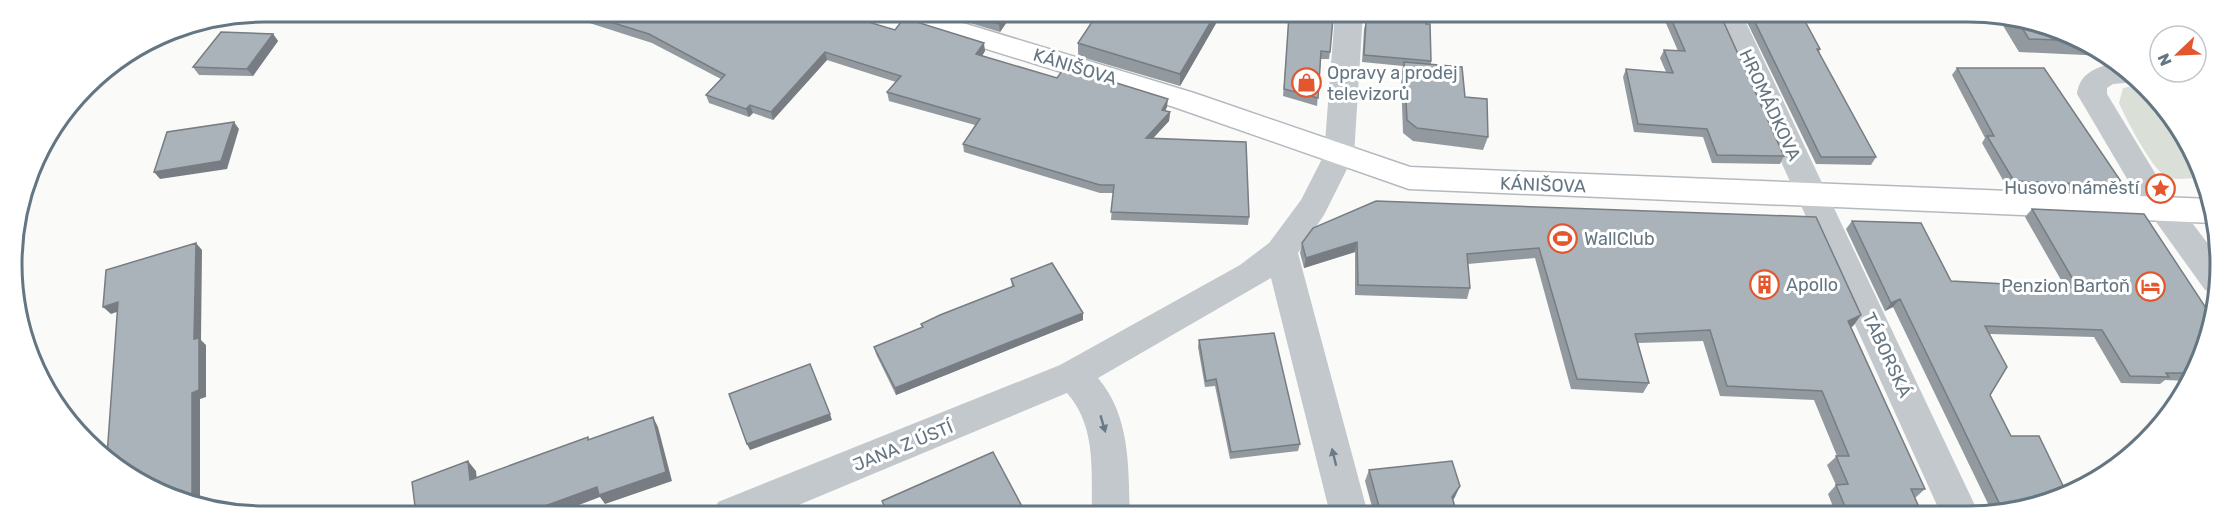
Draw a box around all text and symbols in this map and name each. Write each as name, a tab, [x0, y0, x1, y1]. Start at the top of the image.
north arrow	[2148, 24, 2208, 84]
street label: KÁNIŠOVA	[1031, 44, 1119, 90]
street label: HROMÁDKOVA	[1735, 46, 1805, 164]
text: N	[2154, 51, 2176, 69]
place label: Opravy a prodej televizorů	[1327, 62, 1458, 105]
shop icon: Opravy a prodej televizorů	[1290, 67, 1322, 99]
place icon: Husovo náměstí	[2144, 172, 2176, 204]
street label: KÁNIŠOVA	[1499, 173, 1587, 197]
place label: Husovo náměstí	[2004, 177, 2141, 199]
sports icon: WallClub	[1547, 223, 1579, 255]
place label: WallClub	[1584, 228, 1655, 250]
building icon: Apollo	[1749, 269, 1781, 301]
hotel icon: Penzion Bartoň	[2135, 270, 2167, 302]
place label: Apollo	[1786, 274, 1838, 296]
place label: Penzion Bartoň	[2001, 275, 2130, 297]
street label: TÁBORSKÁ	[1858, 309, 1916, 401]
one-way arrow	[1099, 415, 1108, 433]
street label: JANA Z ÚSTÍ	[850, 416, 957, 476]
one-way arrow	[1329, 448, 1339, 466]

